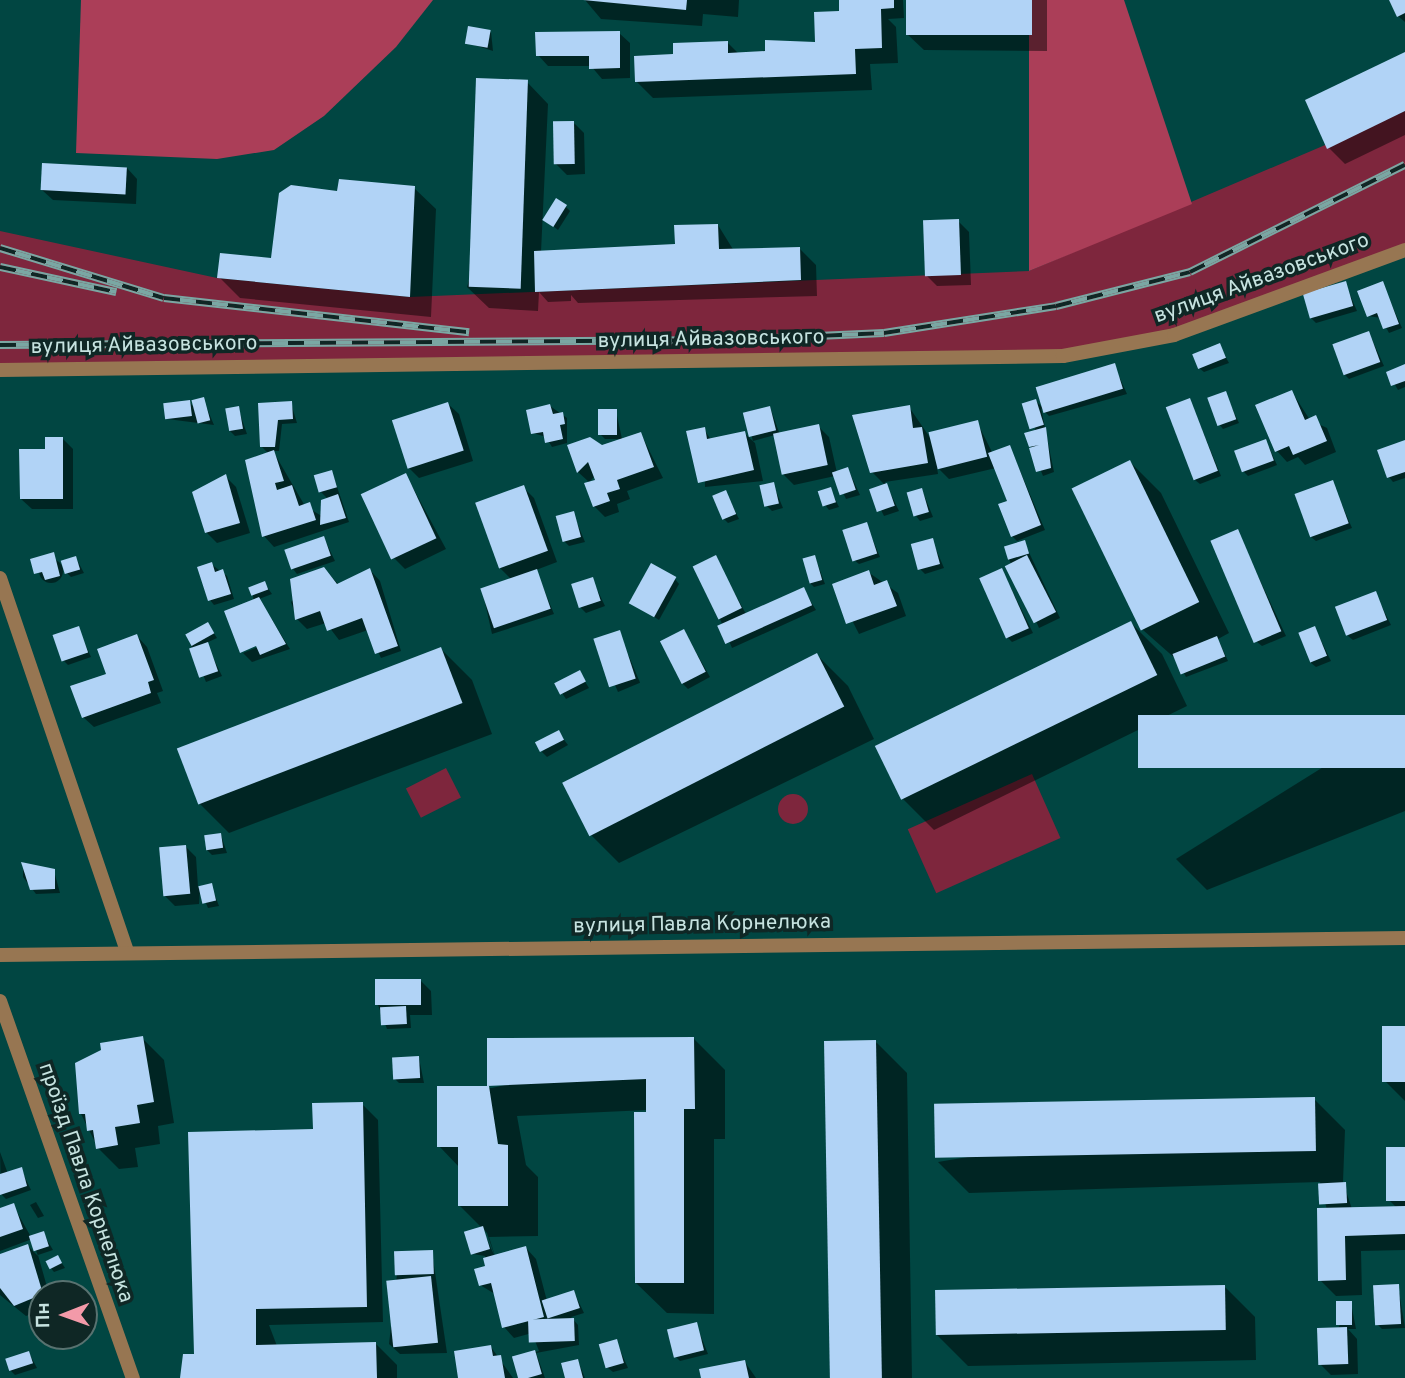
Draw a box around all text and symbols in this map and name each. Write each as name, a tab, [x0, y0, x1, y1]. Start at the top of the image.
street label: вулиця Айвазовського	[1151, 228, 1373, 330]
street label: вулиця Айвазовського	[597, 325, 825, 355]
street label: вулиця Айвазовського	[30, 331, 258, 361]
street label: вулиця Павла Корнелюка	[573, 910, 831, 940]
street label: проїзд Павла Корнелюка	[32, 1060, 138, 1306]
north arrow	[28, 1280, 98, 1350]
text: Пн	[32, 1302, 56, 1328]

